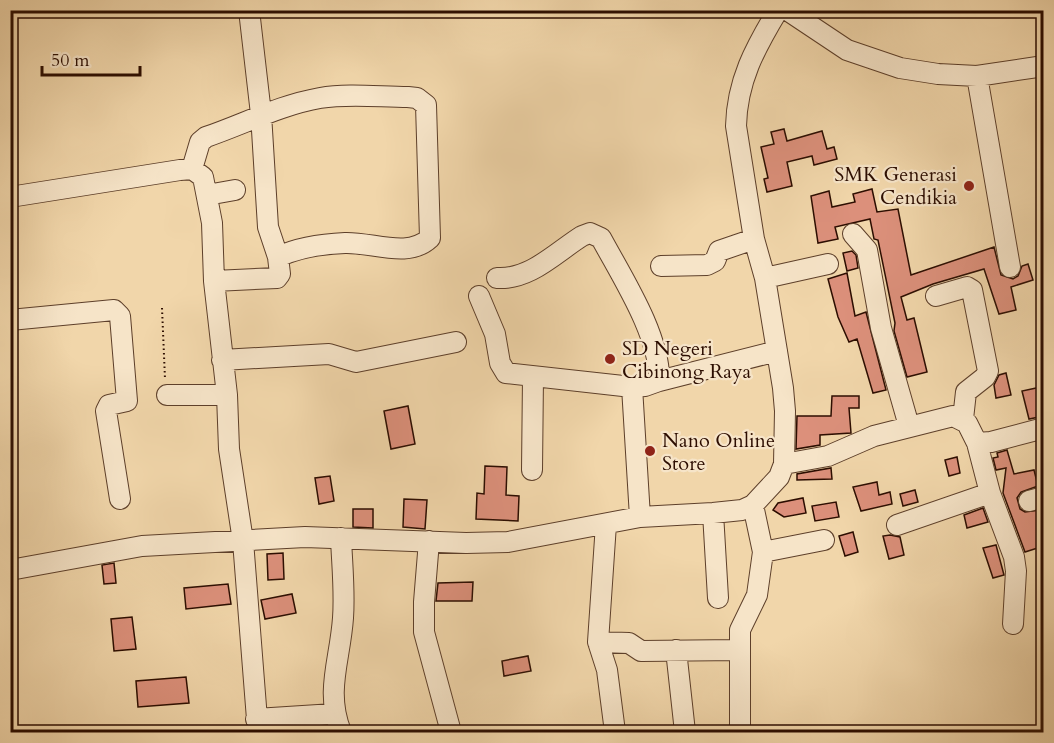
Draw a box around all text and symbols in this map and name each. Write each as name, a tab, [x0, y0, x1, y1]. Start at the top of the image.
scale bar	[42, 39, 140, 77]
text: 50 m	[51, 48, 90, 73]
place label: SMK Generasi Cendikia	[834, 161, 957, 211]
marker: SMK Generasi Cendikia	[962, 179, 976, 193]
place label: SD Negeri Cibinong Raya	[622, 335, 751, 385]
marker: SD Negeri Cibinong Raya	[603, 352, 617, 366]
place label: Nano Online Store	[662, 427, 775, 477]
marker: Nano Online Store	[643, 444, 657, 458]

